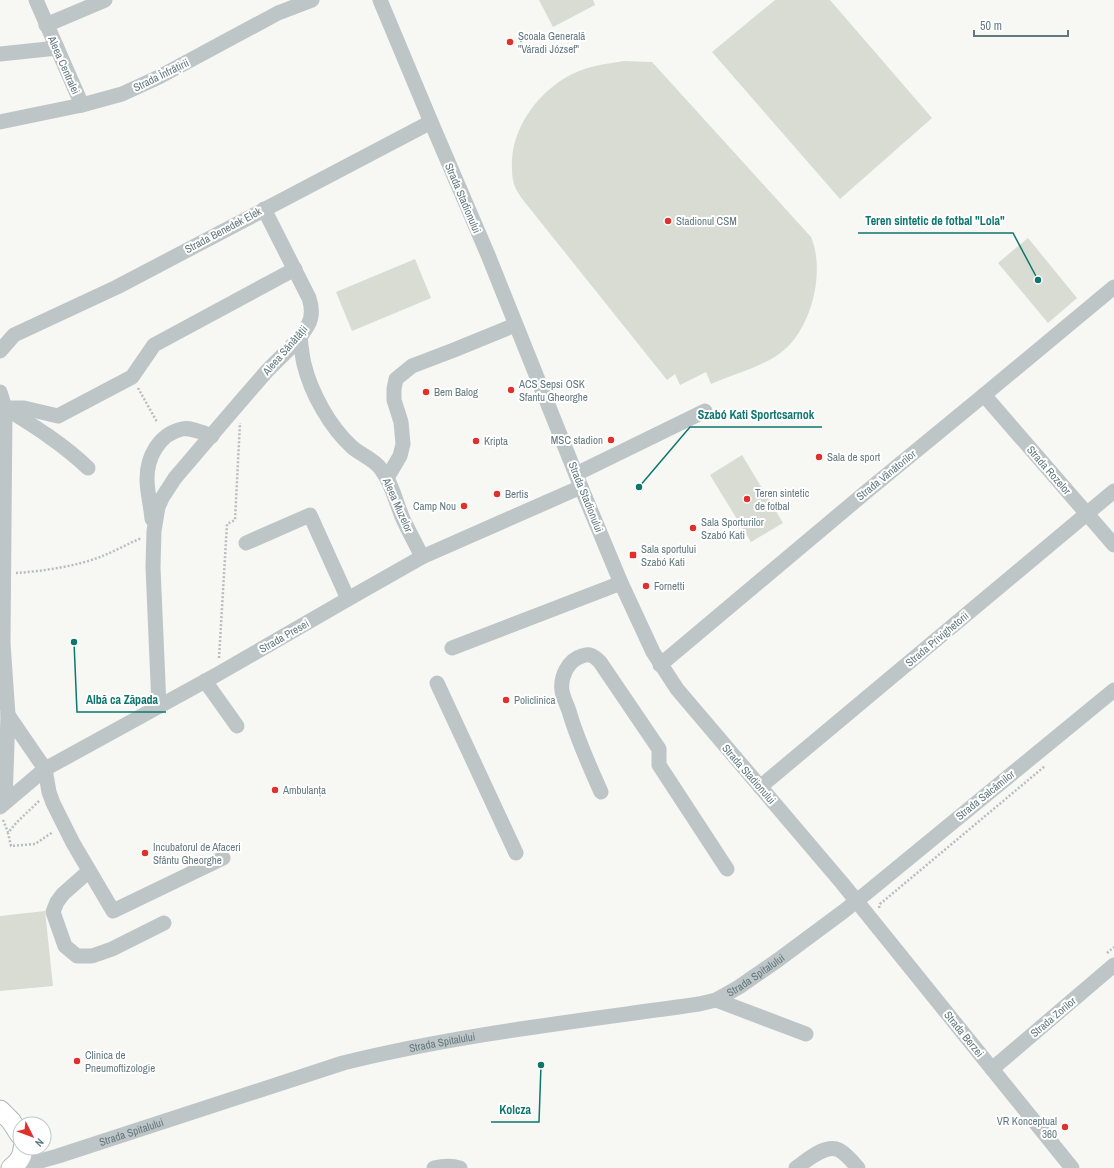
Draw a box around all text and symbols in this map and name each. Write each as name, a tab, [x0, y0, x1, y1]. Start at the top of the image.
scale bar	[974, 12, 1068, 38]
text: 50 m	[980, 18, 1002, 34]
place label: Școala Generală "Váradi József"	[518, 29, 585, 56]
street label: Aleea Centralei	[45, 33, 83, 96]
marker: Școala Generală "Váradi József"	[505, 37, 515, 47]
street label: Strada Înfrățirii	[131, 56, 191, 94]
street label: Strada Stadionului	[442, 161, 484, 235]
street label: Strada Benedek Elek	[182, 204, 264, 256]
callout: Teren sintetic de fotbal "Lola"	[858, 209, 1013, 233]
text: Teren sintetic de fotbal "Lola"	[865, 213, 1005, 229]
place label: Stadionul CSM	[676, 214, 737, 228]
marker: Stadionul CSM	[663, 216, 673, 226]
street label: Aleea Sănătății	[259, 322, 311, 379]
place label: ACS Sepsi OSK Sfantu Gheorghe	[518, 377, 588, 404]
place label: Bem Balog	[434, 385, 478, 399]
marker: ACS Sepsi OSK Sfantu Gheorghe	[506, 385, 516, 395]
marker: Bem Balog	[421, 387, 431, 397]
callout: Szabó Kati Sportcsarnok	[690, 403, 822, 427]
text: Szabó Kati Sportcsarnok	[698, 407, 815, 423]
place label: MSC stadion	[551, 433, 603, 447]
place label: Kripta	[484, 434, 508, 448]
marker: MSC stadion	[606, 435, 616, 445]
marker: Kripta	[471, 436, 481, 446]
street label: Strada Rozelor	[1024, 443, 1074, 497]
street label: Strada Vânătorilor	[853, 447, 919, 503]
place label: Sala de sport	[827, 450, 881, 464]
marker: Sala de sport	[814, 452, 824, 462]
street label: Strada Stadionului	[566, 460, 606, 534]
street label: Aleea Muzelor	[379, 475, 416, 534]
place label: Teren sintetic de fotbal	[755, 486, 810, 513]
place label: Bertis	[505, 487, 529, 501]
marker: Bertis	[492, 489, 502, 499]
marker: Teren sintetic de fotbal	[742, 494, 752, 504]
place label: Camp Nou	[413, 499, 456, 513]
marker: Camp Nou	[459, 501, 469, 511]
place label: Sala Sporturilor Szabó Kati	[701, 515, 764, 542]
marker: Sala Sporturilor Szabó Kati	[688, 523, 698, 533]
place label: Sala sportului Szabó Kati	[641, 542, 696, 569]
marker: Sala sportului Szabó Kati	[628, 550, 638, 560]
place label: Fornetti	[654, 579, 685, 593]
marker: Fornetti	[641, 581, 651, 591]
street label: Strada Privighetorii	[903, 608, 971, 670]
street label: Strada Presei	[257, 616, 311, 656]
callout: Albă ca Zăpada	[77, 688, 166, 712]
text: Albă ca Zăpada	[86, 692, 159, 708]
place label: Policlinica	[514, 693, 556, 707]
marker: Policlinica	[501, 695, 511, 705]
street label: Strada Stadionului	[719, 741, 779, 807]
street label: Strada Salcâmilor	[953, 767, 1017, 823]
place label: Ambulanța	[282, 783, 326, 797]
marker: Ambulanța	[270, 785, 280, 795]
place label: Incubatorul de Afaceri Sfântu Gheorghe	[153, 840, 241, 867]
marker: Incubatorul de Afaceri Sfântu Gheorghe	[140, 848, 150, 858]
street label: Strada Spitalului	[724, 951, 787, 1000]
street label: Strada Zorilor	[1027, 994, 1079, 1040]
street label: Strada Berzei	[941, 1008, 987, 1060]
street label: Strada Spitalului	[408, 1029, 476, 1055]
place label: Clinica de Pneumoftizologie	[85, 1048, 155, 1075]
marker: Clinica de Pneumoftizologie	[72, 1056, 82, 1066]
callout: Kolcza	[491, 1098, 539, 1122]
text: Kolcza	[499, 1102, 531, 1118]
place label: VR Konceptual 360	[997, 1114, 1057, 1141]
street label: Strada Spitalului	[97, 1115, 165, 1149]
north arrow	[12, 1116, 52, 1156]
marker: VR Konceptual 360	[1060, 1122, 1070, 1132]
text: N	[32, 1136, 47, 1150]

